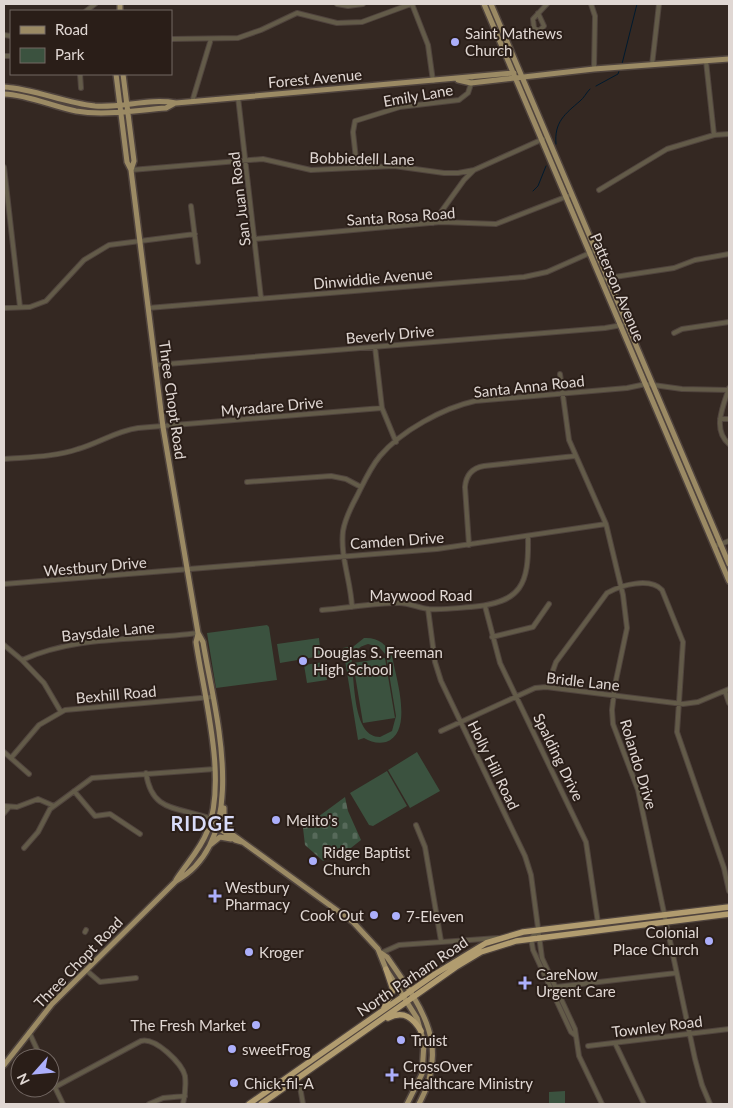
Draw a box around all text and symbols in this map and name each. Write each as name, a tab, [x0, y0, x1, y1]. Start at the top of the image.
legend	[10, 10, 172, 75]
text: Road	[55, 20, 88, 38]
place label: Saint Mathews Church	[465, 24, 562, 59]
marker: Saint Mathews Church	[449, 36, 461, 48]
text: Park	[55, 45, 85, 63]
street label: Forest Avenue	[267, 65, 363, 91]
street label: Emily Lane	[382, 80, 454, 110]
street label: Bobbiedell Lane	[309, 148, 415, 168]
street label: San Juan Road	[224, 151, 254, 247]
street label: Santa Rosa Road	[346, 203, 456, 229]
street label: Patterson Avenue	[587, 230, 649, 344]
street label: Dinwiddie Avenue	[312, 264, 434, 292]
street label: Beverly Drive	[345, 321, 435, 347]
street label: Three Chopt Road	[156, 340, 190, 460]
street label: Santa Anna Road	[473, 371, 585, 401]
street label: Myradare Drive	[220, 393, 324, 419]
street label: Camden Drive	[349, 528, 445, 552]
street label: Westbury Drive	[43, 553, 147, 579]
street label: Maywood Road	[370, 586, 472, 604]
street label: Baysdale Lane	[61, 617, 156, 645]
place label: Douglas S. Freeman High School	[313, 643, 443, 678]
marker: Douglas S. Freeman High School	[297, 655, 309, 667]
street label: Bridle Lane	[545, 668, 621, 694]
street label: Bexhill Road	[75, 682, 157, 706]
street label: Spalding Drive	[530, 710, 588, 804]
street label: Holly Hill Road	[465, 717, 523, 813]
street label: Rolando Drive	[617, 717, 661, 811]
district label: RIDGE	[170, 811, 236, 835]
place label: Melito's	[286, 811, 338, 829]
marker: Melito's	[270, 814, 282, 826]
place label: Ridge Baptist Church	[323, 843, 411, 878]
marker: Ridge Baptist Church	[307, 855, 319, 867]
place label: Westbury Pharmacy	[225, 878, 290, 913]
marker: Westbury Pharmacy	[209, 890, 221, 902]
place label: Cook Out	[300, 906, 365, 924]
place label: 7-Eleven	[406, 907, 464, 925]
marker: Cook Out	[368, 909, 380, 921]
marker: 7-Eleven	[390, 910, 402, 922]
street label: Three Chopt Road	[30, 913, 126, 1011]
place label: Colonial Place Church	[613, 923, 699, 958]
street label: North Parham Road	[353, 932, 471, 1020]
marker: Colonial Place Church	[703, 935, 715, 947]
place label: Kroger	[259, 943, 304, 961]
marker: Kroger	[243, 946, 255, 958]
place label: CareNow Urgent Care	[536, 965, 616, 1000]
marker: CareNow Urgent Care	[518, 976, 532, 990]
street label: Townley Road	[611, 1012, 703, 1040]
place label: The Fresh Market	[130, 1016, 247, 1034]
marker: The Fresh Market	[250, 1019, 262, 1031]
place label: Truist	[411, 1031, 448, 1049]
marker: Truist	[395, 1034, 407, 1046]
place label: sweetFrog	[242, 1040, 311, 1058]
marker: sweetFrog	[226, 1043, 238, 1055]
north arrow	[10, 1048, 60, 1098]
place label: CrossOver Healthcare Ministry	[403, 1057, 533, 1092]
marker: CrossOver Healthcare Ministry	[385, 1068, 399, 1082]
text: N	[13, 1070, 33, 1088]
place label: Chick-fil-A	[244, 1074, 315, 1092]
marker: Chick-fil-A	[228, 1077, 240, 1089]

